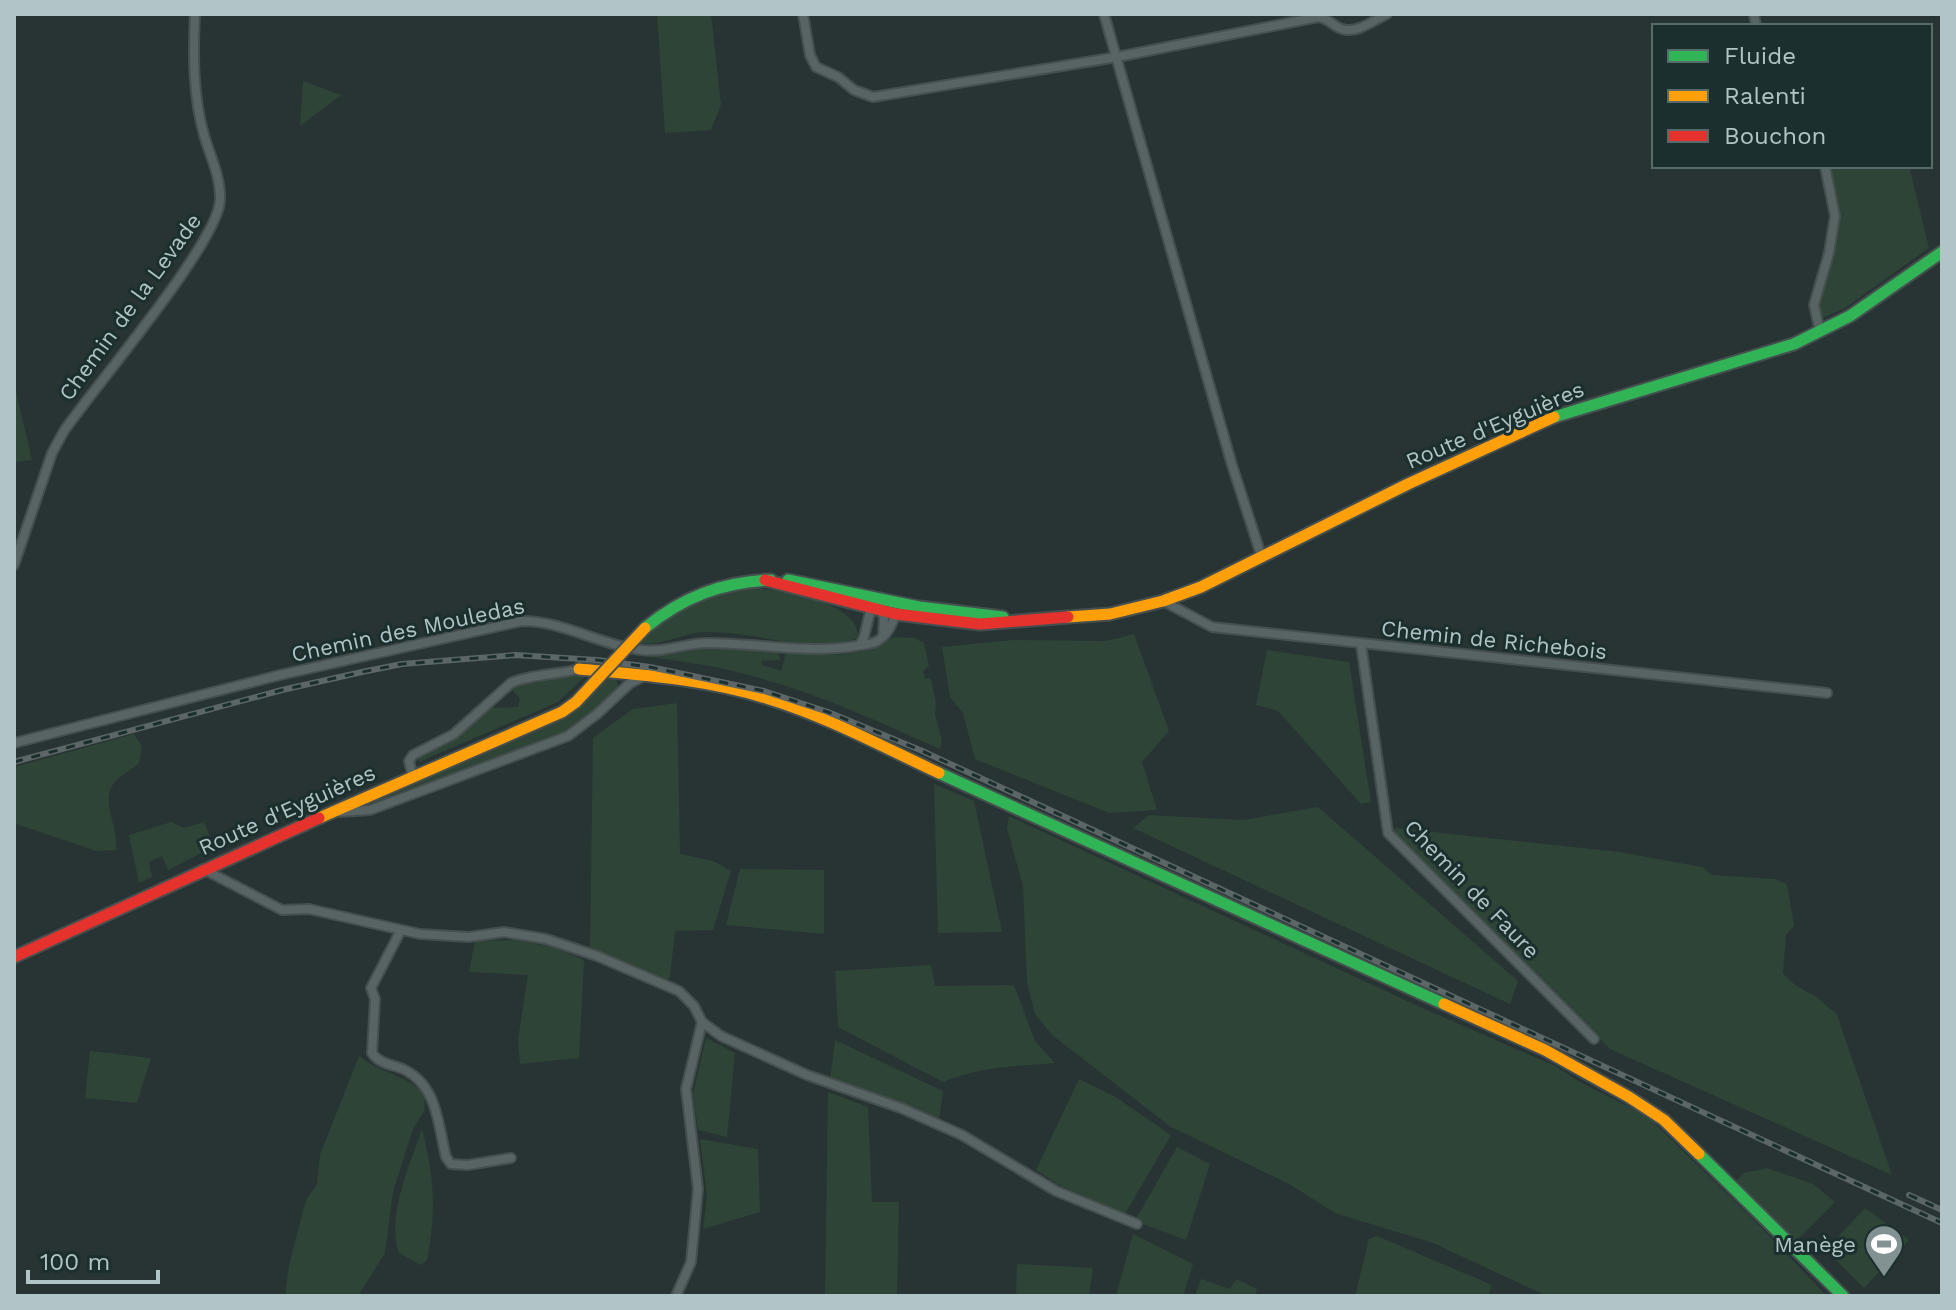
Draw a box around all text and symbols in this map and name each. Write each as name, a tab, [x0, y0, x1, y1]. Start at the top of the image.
legend	[1652, 24, 1932, 168]
text: Fluide	[1724, 42, 1796, 70]
text: Ralenti	[1724, 82, 1806, 110]
text: Bouchon	[1724, 122, 1826, 150]
street label: Chemin de la Levade	[54, 209, 206, 405]
street label: Route d'Eyguières	[1402, 376, 1588, 474]
street label: Chemin des Mouledas	[289, 593, 527, 667]
street label: Chemin de Richebois	[1380, 616, 1608, 664]
street label: Route d'Eyguières	[195, 760, 379, 860]
street label: Chemin de Faure	[1399, 815, 1545, 963]
sports icon: Manège	[1863, 1223, 1905, 1278]
place label: Manège	[1774, 1232, 1856, 1257]
scale bar	[28, 1234, 158, 1284]
text: 100 m	[40, 1248, 110, 1276]

